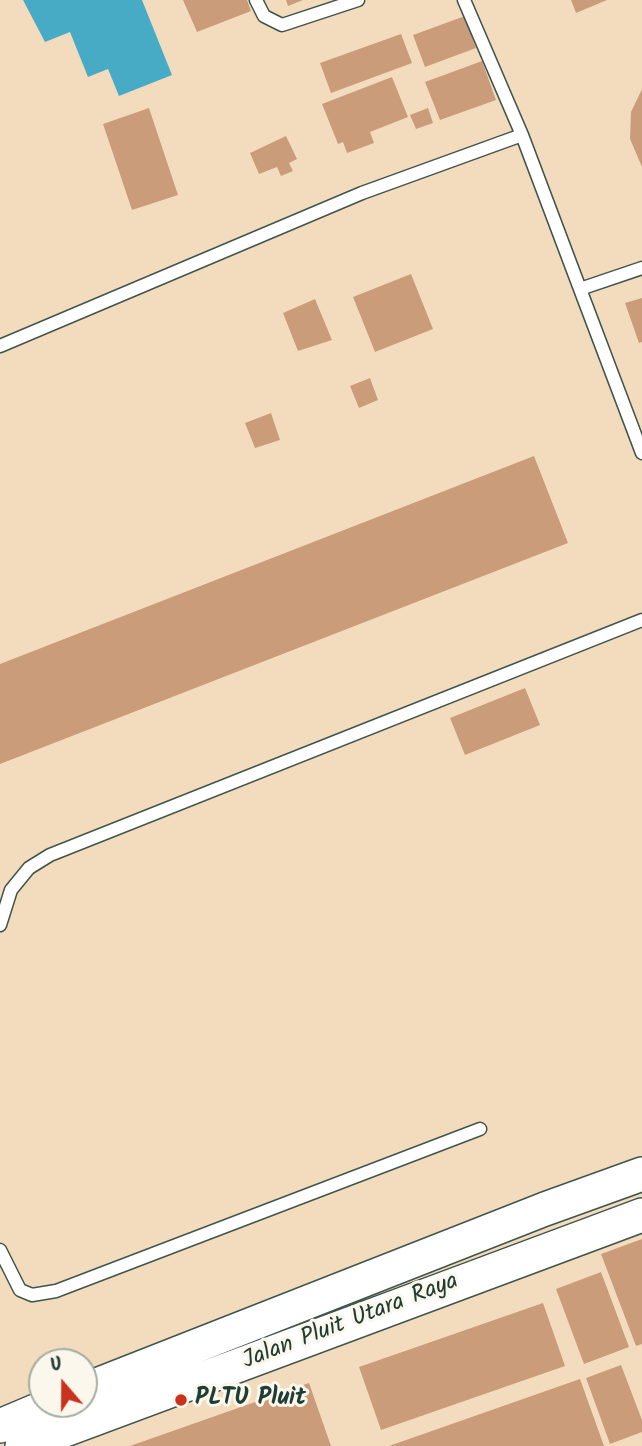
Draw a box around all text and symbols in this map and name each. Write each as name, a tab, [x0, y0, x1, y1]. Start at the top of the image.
street label: Jalan Pluit Utara Raya	[239, 1269, 463, 1377]
north arrow	[28, 1348, 98, 1418]
text: U	[46, 1349, 67, 1381]
place label: PLTU Pluit	[195, 1386, 306, 1414]
marker: PLTU Pluit	[173, 1392, 189, 1408]

